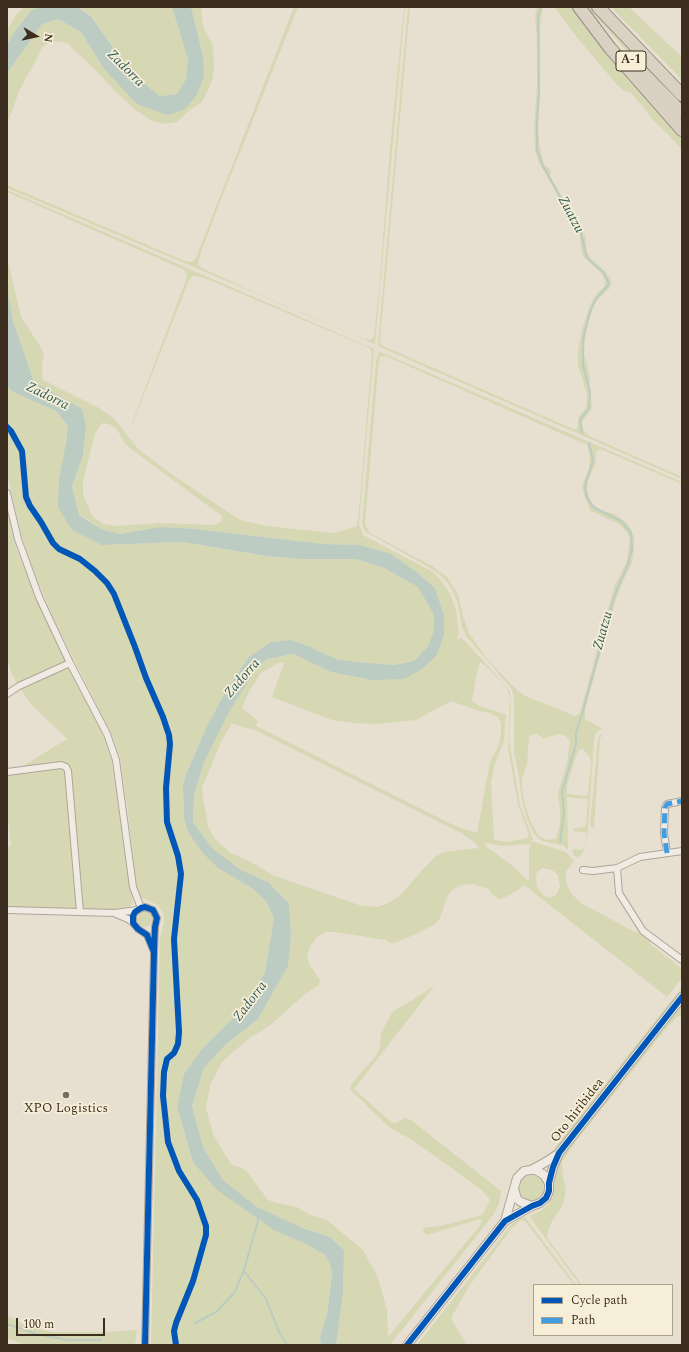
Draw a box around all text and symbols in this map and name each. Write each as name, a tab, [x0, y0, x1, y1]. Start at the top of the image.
north arrow	[16, 16, 56, 56]
text: N	[39, 32, 57, 44]
water label: Zadorra	[103, 47, 147, 91]
road number: A-1	[616, 51, 646, 71]
water label: Zuatzu	[553, 194, 587, 236]
water label: Zadorra	[23, 379, 71, 415]
water label: Zuatzu	[590, 610, 618, 652]
water label: Zadorra	[222, 656, 264, 702]
water label: Zadorra	[230, 979, 272, 1025]
street label: Oto hiribidea	[548, 1076, 608, 1146]
marker: XPO Logistics	[61, 1090, 71, 1100]
place label: XPO Logistics	[24, 1101, 108, 1117]
legend	[533, 1284, 673, 1336]
text: Cycle path	[571, 1291, 628, 1310]
scale bar	[18, 1310, 107, 1336]
text: Path	[571, 1311, 596, 1330]
text: 100 m	[23, 1315, 54, 1334]

